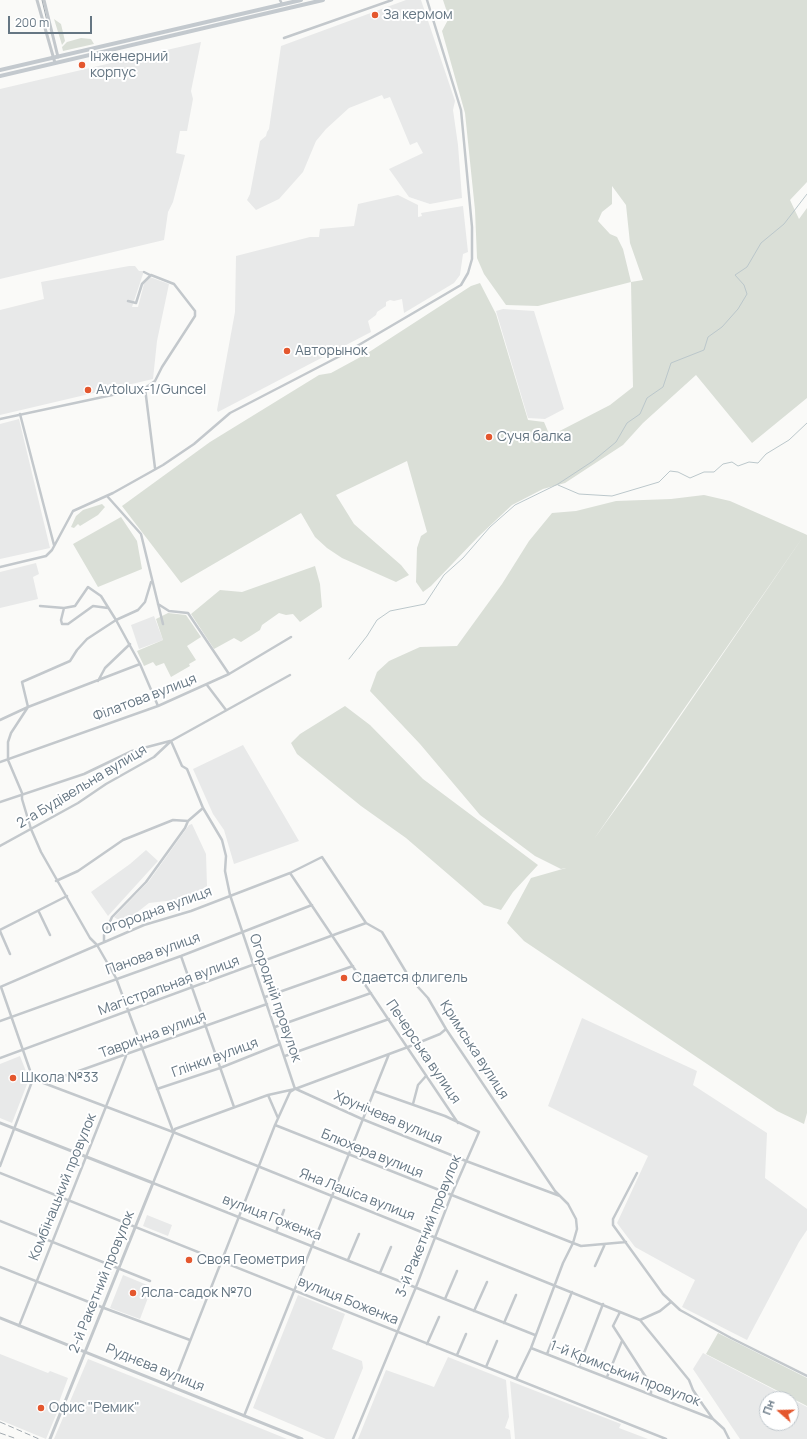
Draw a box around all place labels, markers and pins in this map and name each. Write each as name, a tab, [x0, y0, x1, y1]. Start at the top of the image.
place label: За кермом	[383, 7, 453, 23]
marker: За кермом	[370, 10, 380, 20]
place label: Інженерний корпус	[90, 49, 168, 82]
marker: Інженерний корпус	[77, 60, 87, 70]
place label: Авторынок	[295, 343, 368, 359]
marker: Авторынок	[282, 346, 292, 356]
place label: Avtolux-1/Guncel	[96, 382, 206, 398]
marker: Avtolux-1/Guncel	[83, 385, 93, 395]
place label: Сучя балка	[497, 429, 571, 445]
marker: Сучя балка	[484, 432, 494, 442]
place label: Сдается флигель	[352, 970, 468, 986]
marker: Сдается флигель	[339, 973, 349, 983]
place label: Школа №33	[21, 1070, 98, 1086]
marker: Школа №33	[8, 1073, 18, 1083]
place label: Своя Геометрия	[197, 1252, 305, 1268]
marker: Своя Геометрия	[184, 1255, 194, 1265]
place label: Ясла-садок №70	[141, 1285, 252, 1301]
marker: Ясла-садок №70	[128, 1288, 138, 1298]
place label: Офис "Ремик"	[49, 1400, 140, 1416]
marker: Офис "Ремик"	[36, 1403, 46, 1413]

